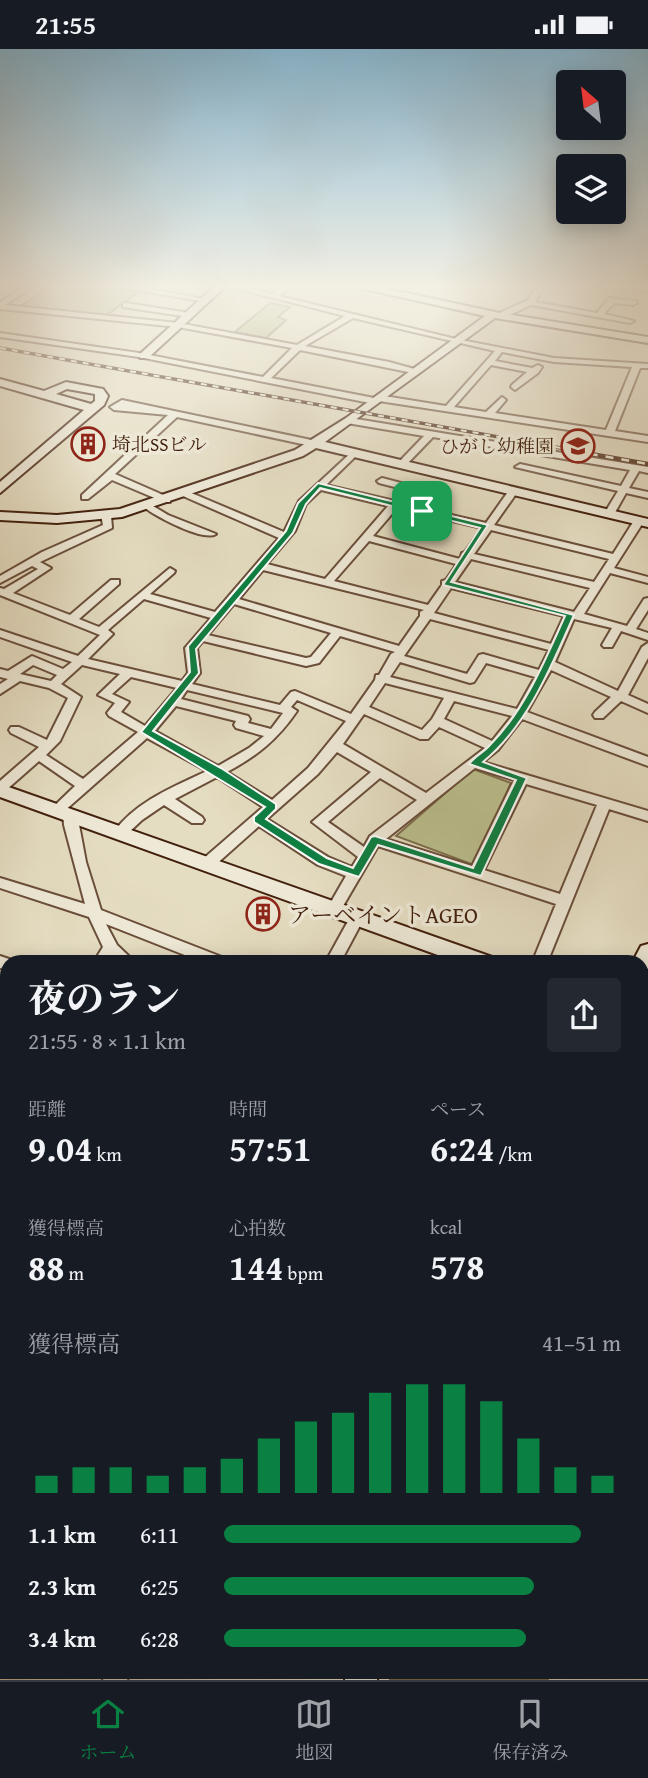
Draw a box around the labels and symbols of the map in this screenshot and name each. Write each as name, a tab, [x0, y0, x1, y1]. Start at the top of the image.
north arrow	[556, 70, 626, 140]
building icon: 埼北SSビル	[69, 425, 107, 463]
school or university icon: ひがし幼稚園	[559, 427, 597, 465]
place label: 埼北SSビル	[112, 430, 207, 458]
place label: ひがし幼稚園	[440, 432, 554, 460]
pin	[392, 481, 452, 541]
building icon: アーベイントAGEO	[244, 895, 282, 933]
place label: アーベイントAGEO	[288, 898, 478, 931]

